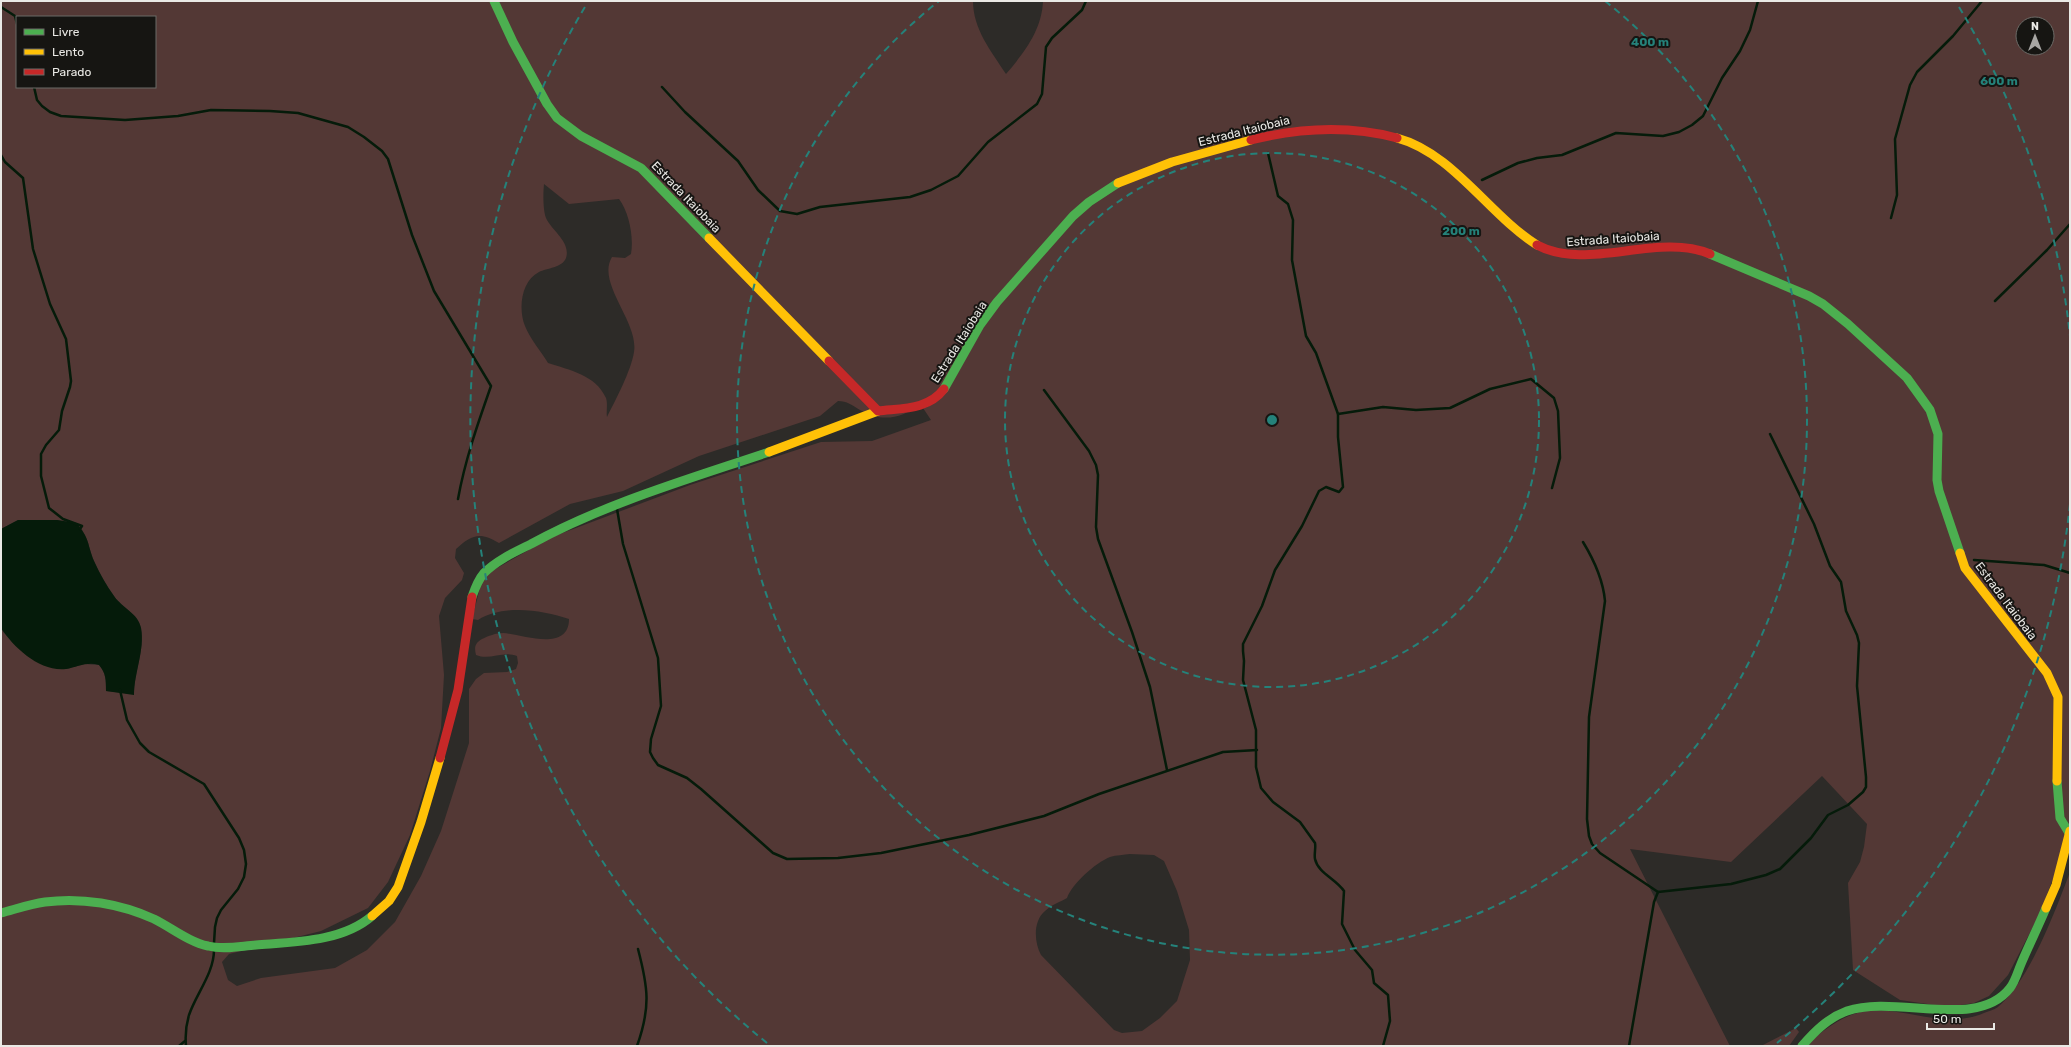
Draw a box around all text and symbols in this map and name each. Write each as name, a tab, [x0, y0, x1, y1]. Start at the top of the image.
legend	[16, 16, 156, 88]
north arrow	[2015, 16, 2055, 56]
text: N	[2031, 20, 2039, 33]
text: Livre	[52, 25, 80, 39]
text: 400 m	[1631, 35, 1669, 49]
text: Lento	[52, 45, 84, 59]
text: Parado	[52, 65, 91, 79]
text: 600 m	[1980, 74, 2018, 88]
street label: Estrada Itaiobaia	[1197, 113, 1291, 149]
street label: Estrada Itaiobaia	[648, 158, 724, 236]
text: 200 m	[1442, 224, 1480, 238]
street label: Estrada Itaiobaia	[1566, 229, 1660, 249]
street label: Estrada Itaiobaia	[928, 299, 990, 385]
centre of rings	[1265, 413, 1279, 427]
street label: Estrada Itaiobaia	[1972, 559, 2040, 643]
scale bar	[1927, 1005, 1994, 1031]
text: 50 m	[1933, 1012, 1961, 1026]

